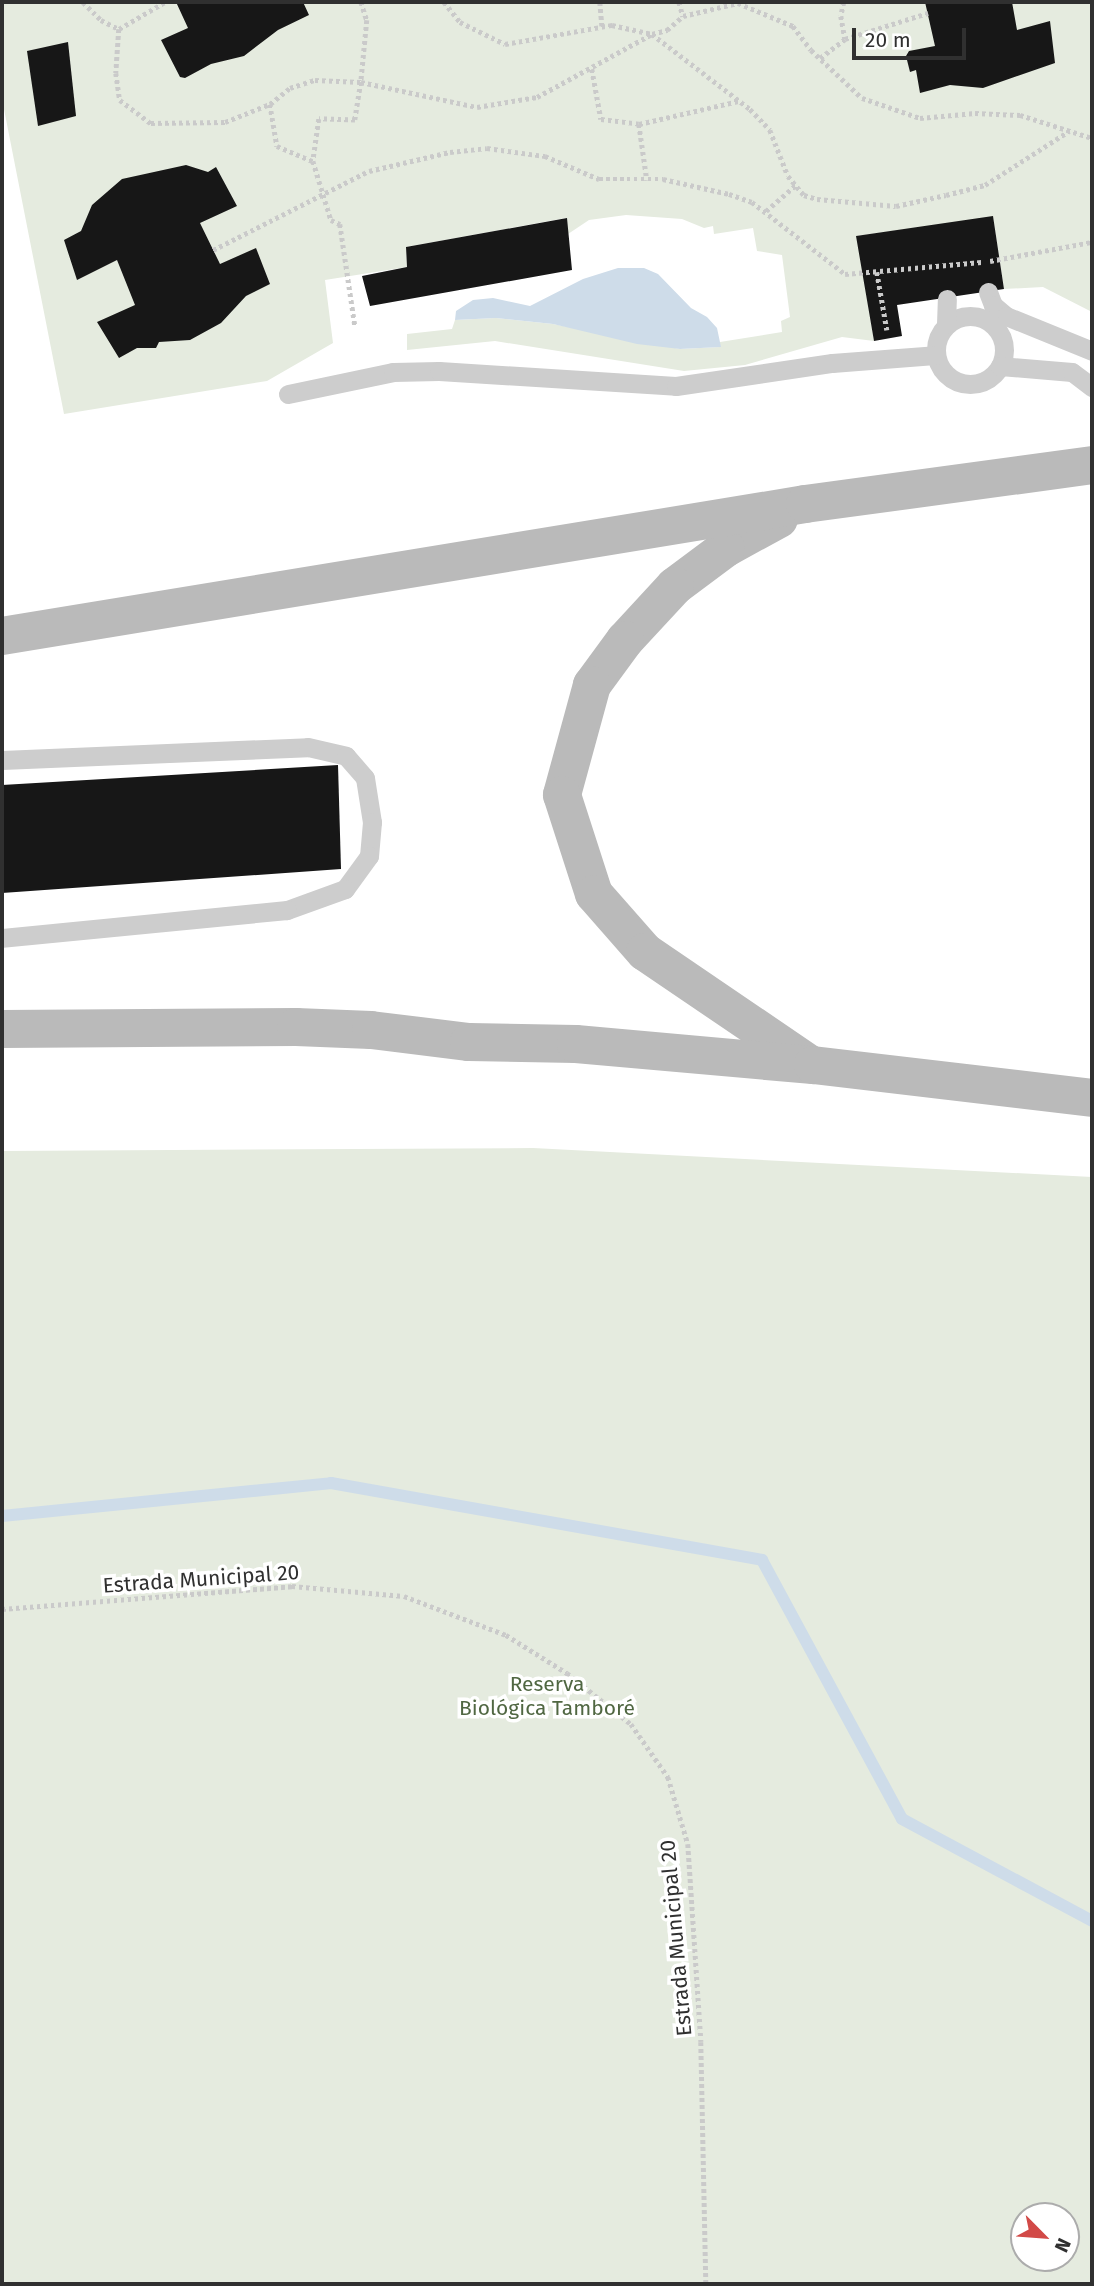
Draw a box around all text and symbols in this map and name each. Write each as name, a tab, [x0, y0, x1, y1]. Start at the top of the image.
scale bar	[856, 14, 970, 58]
text: 20 m	[865, 27, 911, 53]
street label: Estrada Municipal 20	[102, 1560, 300, 1598]
park label: Reserva Biológica Tamboré	[459, 1671, 635, 1721]
street label: Estrada Municipal 20	[655, 1839, 697, 2037]
north arrow	[1010, 2202, 1080, 2272]
text: N	[1050, 2235, 1076, 2256]

